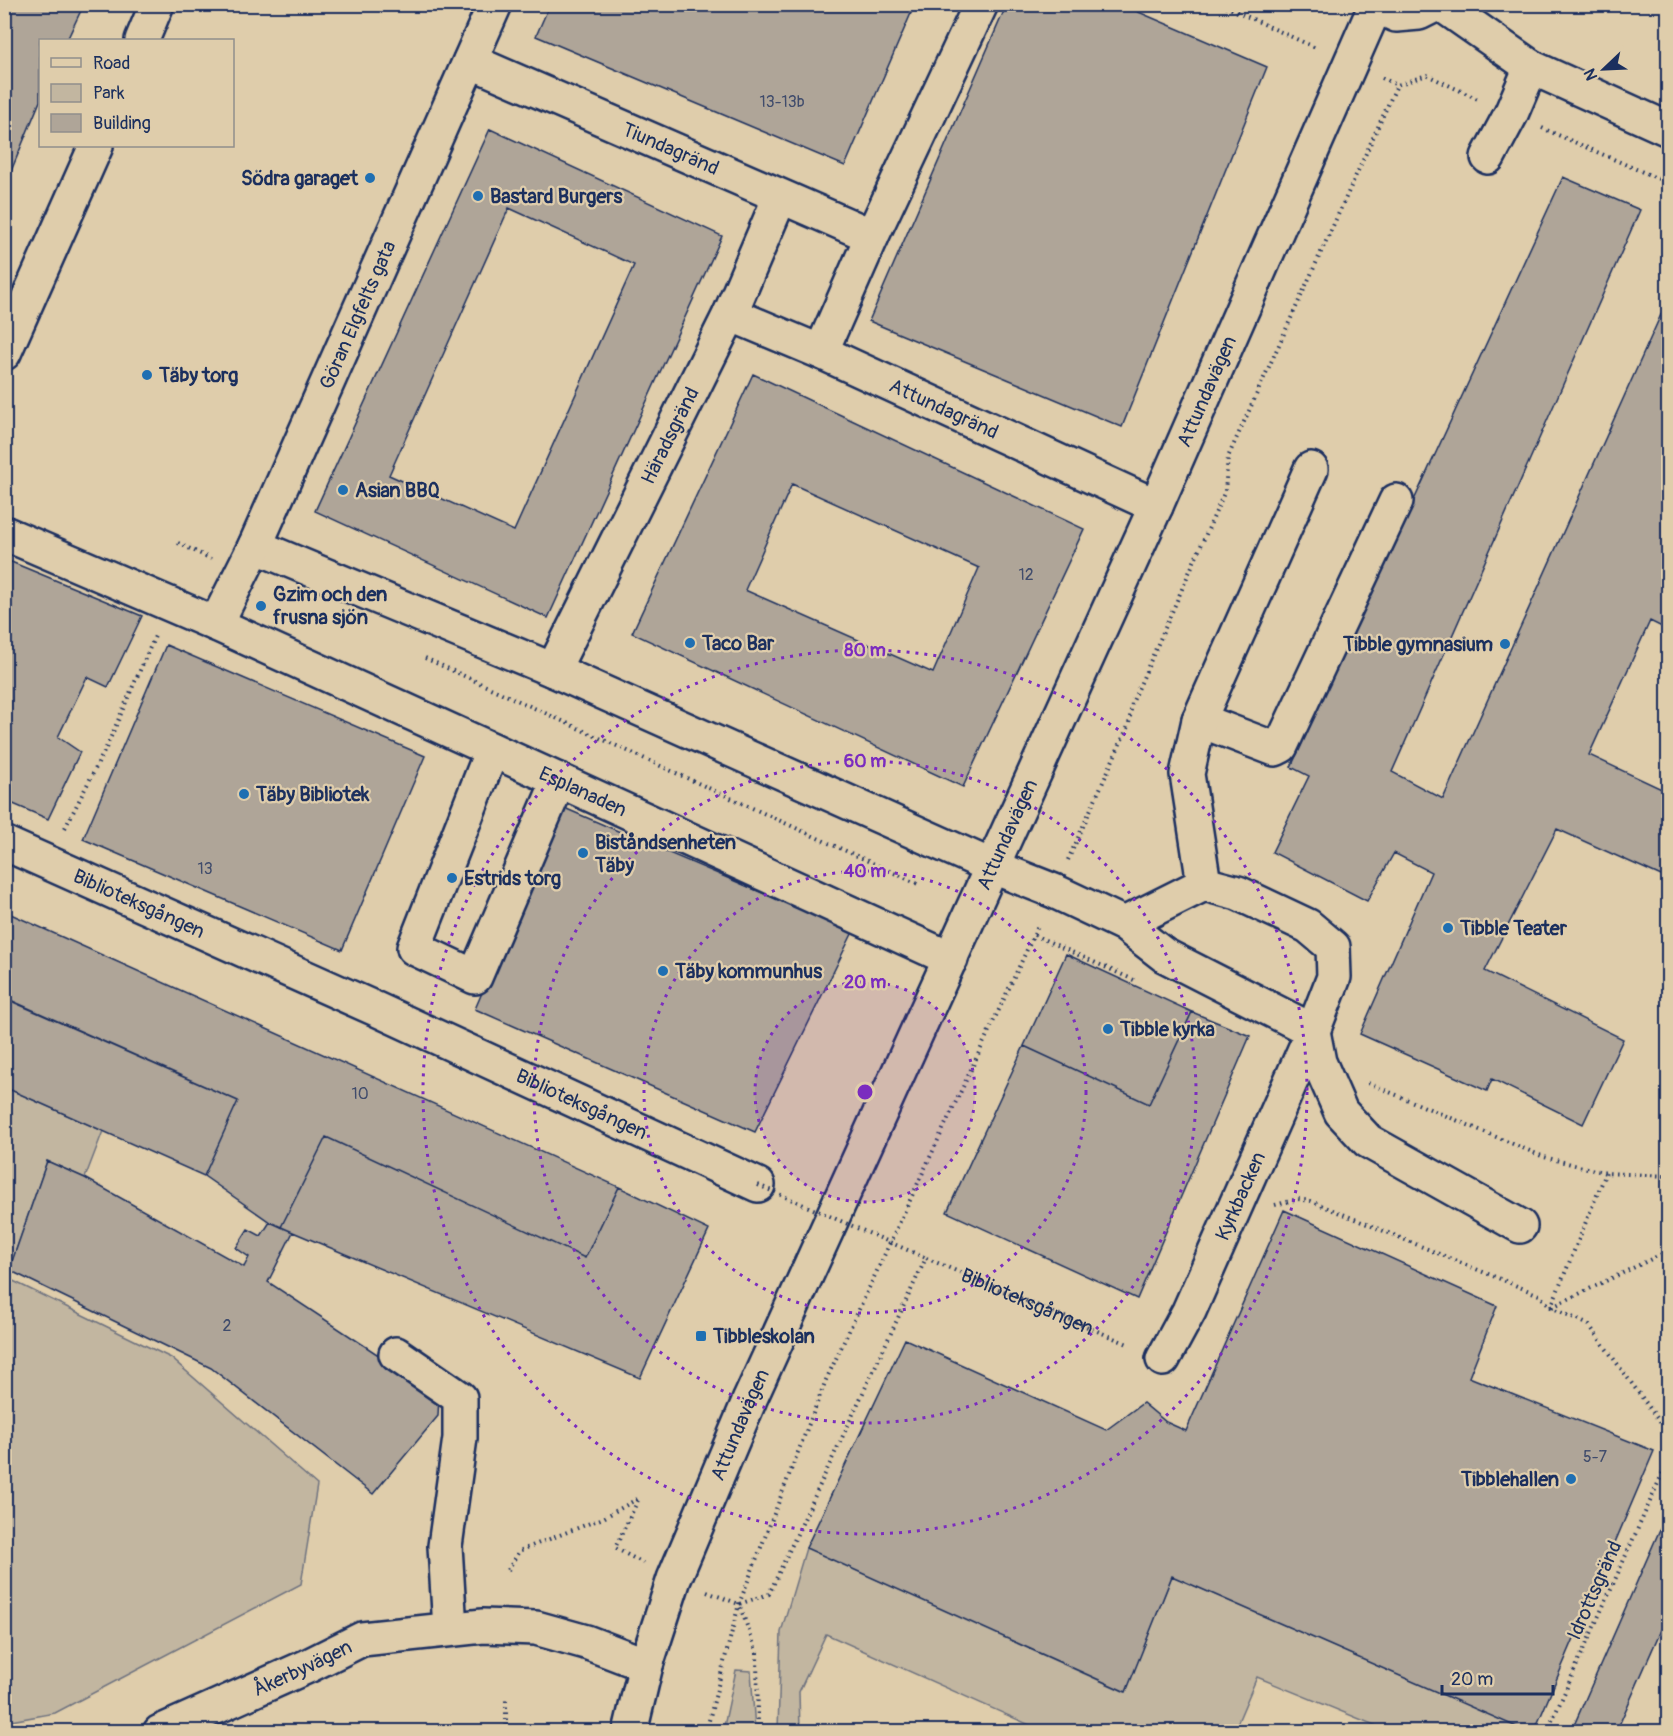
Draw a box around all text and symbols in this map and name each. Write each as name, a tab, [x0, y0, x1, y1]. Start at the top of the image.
legend	[39, 39, 234, 147]
north arrow	[1574, 39, 1634, 99]
text: Road	[93, 52, 130, 75]
text: N	[1580, 65, 1602, 83]
text: Park	[93, 82, 125, 105]
house number: 13-13b	[759, 92, 805, 112]
text: Building	[93, 112, 151, 135]
street label: Tiundagränd	[618, 117, 723, 181]
place label: Södra garaget	[241, 166, 359, 191]
marker: Södra garaget	[363, 171, 377, 185]
place label: Bastard Burgers	[490, 184, 622, 209]
marker: Bastard Burgers	[471, 189, 485, 203]
street label: Göran Elgfelts gata	[314, 237, 402, 393]
street label: Attundavägen	[1171, 332, 1242, 451]
place label: Täby torg	[158, 363, 238, 388]
marker: Täby torg	[140, 368, 154, 382]
street label: Attundagränd	[885, 373, 1002, 445]
street label: Häradsgränd	[635, 383, 705, 488]
place label: Asian BBQ	[355, 478, 440, 503]
marker: Asian BBQ	[336, 483, 350, 497]
house number: 12	[1018, 565, 1034, 585]
place label: Gzim och den frusna sjön	[273, 582, 387, 630]
marker: Gzim och den frusna sjön	[254, 599, 268, 613]
place label: Taco Bar	[701, 631, 775, 656]
place label: Tibble gymnasium	[1342, 632, 1493, 657]
marker: Taco Bar	[683, 636, 697, 650]
marker: Tibble gymnasium	[1498, 637, 1512, 651]
text: 80 m	[844, 639, 886, 662]
text: 60 m	[844, 750, 886, 773]
street label: Esplanaden	[535, 761, 631, 823]
street label: Attundavägen	[971, 775, 1043, 894]
place label: Täby Bibliotek	[255, 782, 370, 807]
marker: Täby Bibliotek	[237, 787, 251, 801]
place label: Biståndsenheten Täby	[594, 830, 736, 878]
marker: Biståndsenheten Täby	[576, 846, 590, 860]
house number: 13	[197, 859, 213, 879]
text: 40 m	[844, 860, 886, 883]
street label: Biblioteksgången	[69, 863, 209, 944]
place label: Estrids torg	[464, 866, 561, 891]
marker: Estrids torg	[445, 871, 459, 885]
place label: Tibble Teater	[1459, 916, 1568, 941]
marker: Tibble Teater	[1441, 921, 1455, 935]
place label: Täby kommunhus	[674, 959, 822, 984]
marker: Täby kommunhus	[656, 964, 670, 978]
text: 20 m	[844, 971, 886, 994]
place label: Tibble kyrka	[1119, 1017, 1215, 1042]
marker: Tibble kyrka	[1101, 1022, 1115, 1036]
street label: Biblioteksgången	[512, 1063, 651, 1145]
centre of rings	[855, 1082, 875, 1102]
house number: 10	[351, 1084, 369, 1104]
street label: Kyrkbacken	[1210, 1148, 1271, 1244]
street label: Biblioteksgången	[957, 1262, 1097, 1341]
house number: 2	[223, 1316, 232, 1336]
place label: Tibbleskolan	[712, 1324, 815, 1349]
marker: Tibbleskolan	[694, 1329, 708, 1343]
street label: Attundavägen	[705, 1365, 775, 1484]
house number: 5-7	[1583, 1447, 1608, 1467]
place label: Tibblehallen	[1460, 1467, 1559, 1492]
marker: Tibblehallen	[1564, 1472, 1578, 1486]
street label: Idrottsgränd	[1562, 1537, 1627, 1644]
street label: Åkerbyvägen	[249, 1634, 356, 1702]
scale bar	[1442, 1658, 1553, 1696]
text: 20 m	[1451, 1668, 1493, 1691]

